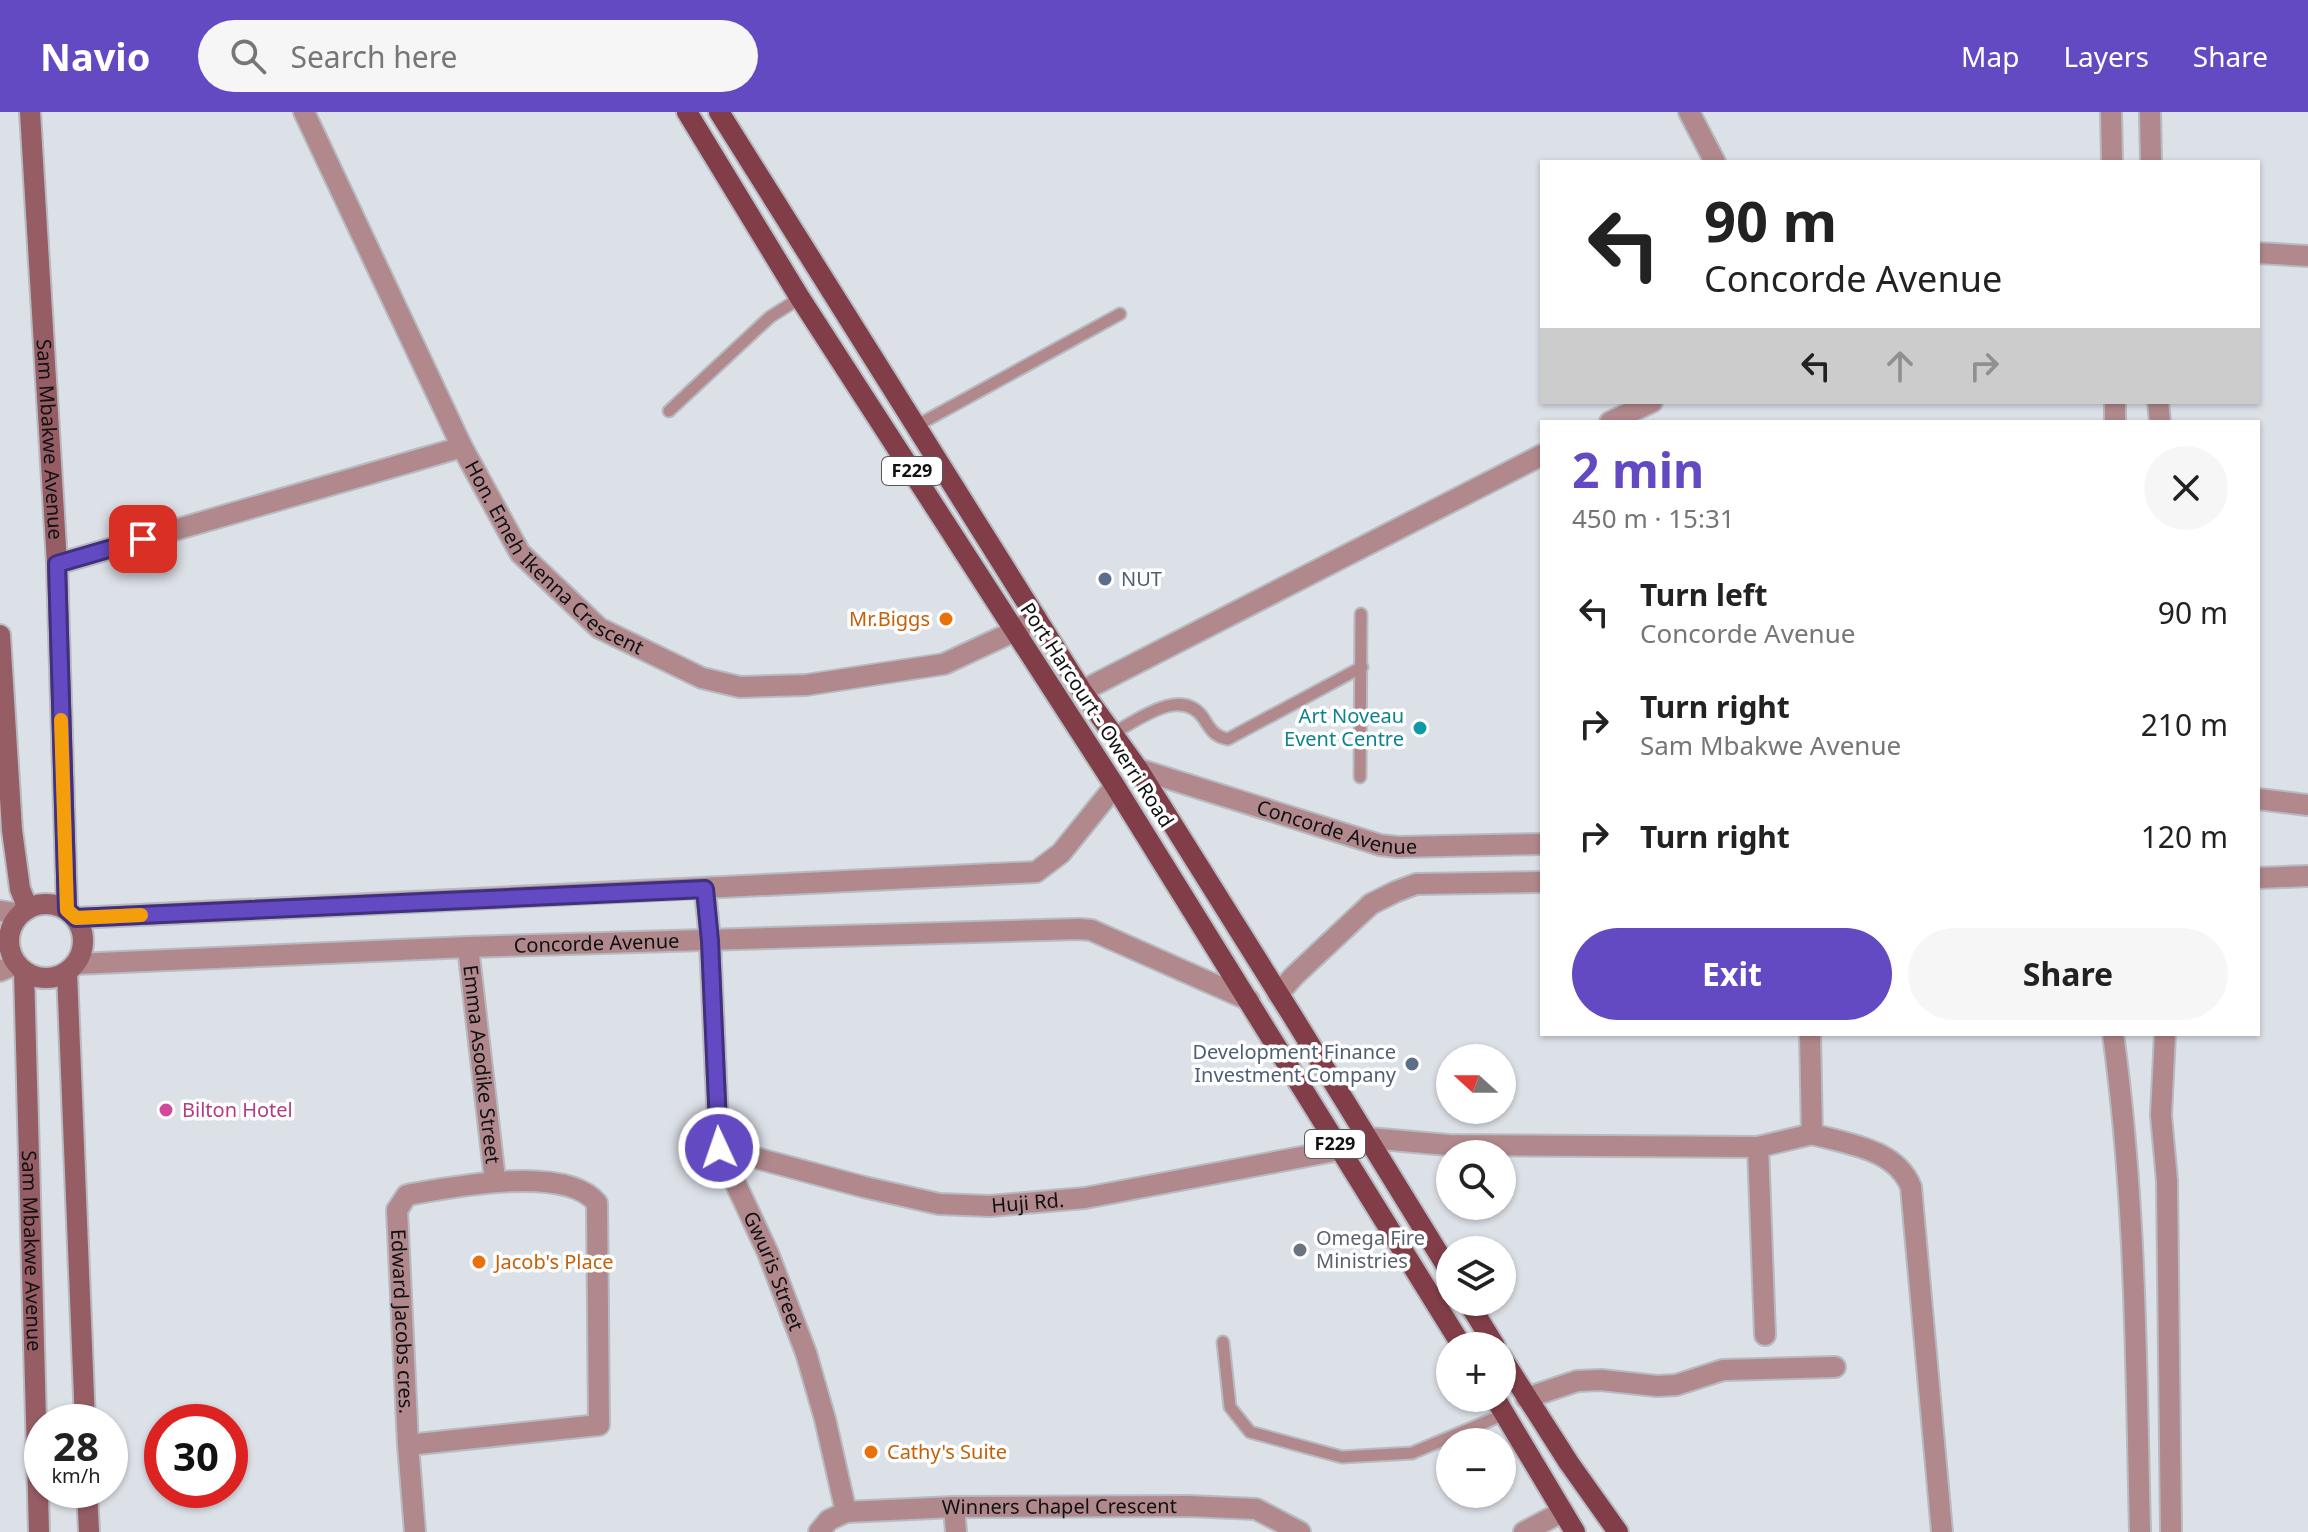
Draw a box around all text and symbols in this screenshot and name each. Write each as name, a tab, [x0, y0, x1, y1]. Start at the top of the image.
search box	[198, 20, 758, 92]
text: Navio	[40, 30, 150, 82]
icon: search	[226, 34, 270, 78]
text: Search here	[290, 36, 457, 77]
text: Map	[1961, 37, 2019, 75]
text: Layers	[2063, 37, 2149, 75]
text: Share	[2193, 37, 2268, 75]
text: 90 m	[1704, 182, 1837, 258]
icon: left	[1572, 192, 1676, 296]
text: Concorde Avenue	[1704, 254, 2002, 303]
street label: Sam Mbakwe Avenue	[31, 338, 70, 541]
icon: left	[1794, 344, 1838, 388]
icon: ahead	[1878, 344, 1922, 388]
icon: right	[1962, 344, 2006, 388]
text: 2 min	[1572, 437, 1704, 502]
button: close	[2144, 446, 2228, 530]
street label: Hon. Emeh Ikenna Crescent	[459, 456, 648, 661]
road number: F229	[882, 457, 942, 485]
text: 450 m · 15:31	[1572, 500, 1735, 536]
pin	[109, 505, 177, 573]
icon: arrive	[121, 517, 165, 561]
place label: NUT	[1121, 565, 1162, 592]
marker: NUT	[1096, 570, 1114, 588]
text: Turn left	[1640, 574, 1768, 615]
icon: left	[1572, 590, 1616, 634]
text: 90 m	[2158, 592, 2228, 633]
street label: Port Harcourt - Owerri Road	[1015, 597, 1180, 832]
place label: Mr.Biggs	[849, 605, 930, 632]
marker: Mr.Biggs	[937, 610, 955, 628]
text: Concorde Avenue	[1640, 615, 1855, 651]
text: Turn right	[1640, 686, 1790, 727]
place label: Art Noveau Event Centre	[1284, 702, 1404, 752]
icon: right	[1572, 702, 1616, 746]
text: 210 m	[2141, 704, 2228, 745]
marker: Art Noveau Event Centre	[1411, 719, 1429, 737]
text: Sam Mbakwe Avenue	[1640, 727, 1901, 763]
street label: Concorde Avenue	[1253, 793, 1417, 860]
icon: right	[1572, 814, 1616, 858]
text: Turn right	[1640, 816, 1790, 857]
text: 120 m	[2141, 816, 2228, 857]
street label: Concorde Avenue	[513, 927, 680, 959]
button: Exit	[1572, 928, 1892, 1020]
button: Share	[1908, 928, 2228, 1020]
street label: Emma Asodike Street	[457, 963, 507, 1165]
place label: Development Finance Investment Company	[1192, 1038, 1397, 1088]
north arrow	[1436, 1044, 1516, 1124]
map controls	[1436, 1044, 1516, 1508]
marker: Development Finance Investment Company	[1403, 1055, 1421, 1073]
place label: Bilton Hotel	[182, 1096, 293, 1123]
marker: Bilton Hotel	[157, 1101, 175, 1119]
position arrow	[677, 1106, 761, 1190]
road number: F229	[1305, 1130, 1365, 1158]
button: search	[1436, 1140, 1516, 1220]
street label: Sam Mbakwe Avenue	[16, 1150, 48, 1352]
street label: Huji Rd.	[990, 1186, 1065, 1219]
street label: Gwuris Street	[737, 1207, 810, 1334]
place label: Omega Fire Ministries	[1316, 1224, 1425, 1274]
street label: Edward Jacobs cres.	[385, 1228, 421, 1414]
button: layers	[1436, 1236, 1516, 1316]
marker: Omega Fire Ministries	[1291, 1241, 1309, 1259]
place label: Jacob's Place	[493, 1248, 614, 1275]
marker: Jacob's Place	[470, 1253, 488, 1271]
button: +	[1436, 1332, 1516, 1412]
speed limit sign: 30	[144, 1404, 248, 1508]
text: 28	[53, 1418, 99, 1473]
button: −	[1436, 1428, 1516, 1508]
place label: Cathy's Suite	[887, 1438, 1007, 1465]
marker: Cathy's Suite	[862, 1443, 880, 1461]
text: km/h	[51, 1462, 101, 1489]
street label: Winners Chapel Crescent	[941, 1492, 1177, 1521]

